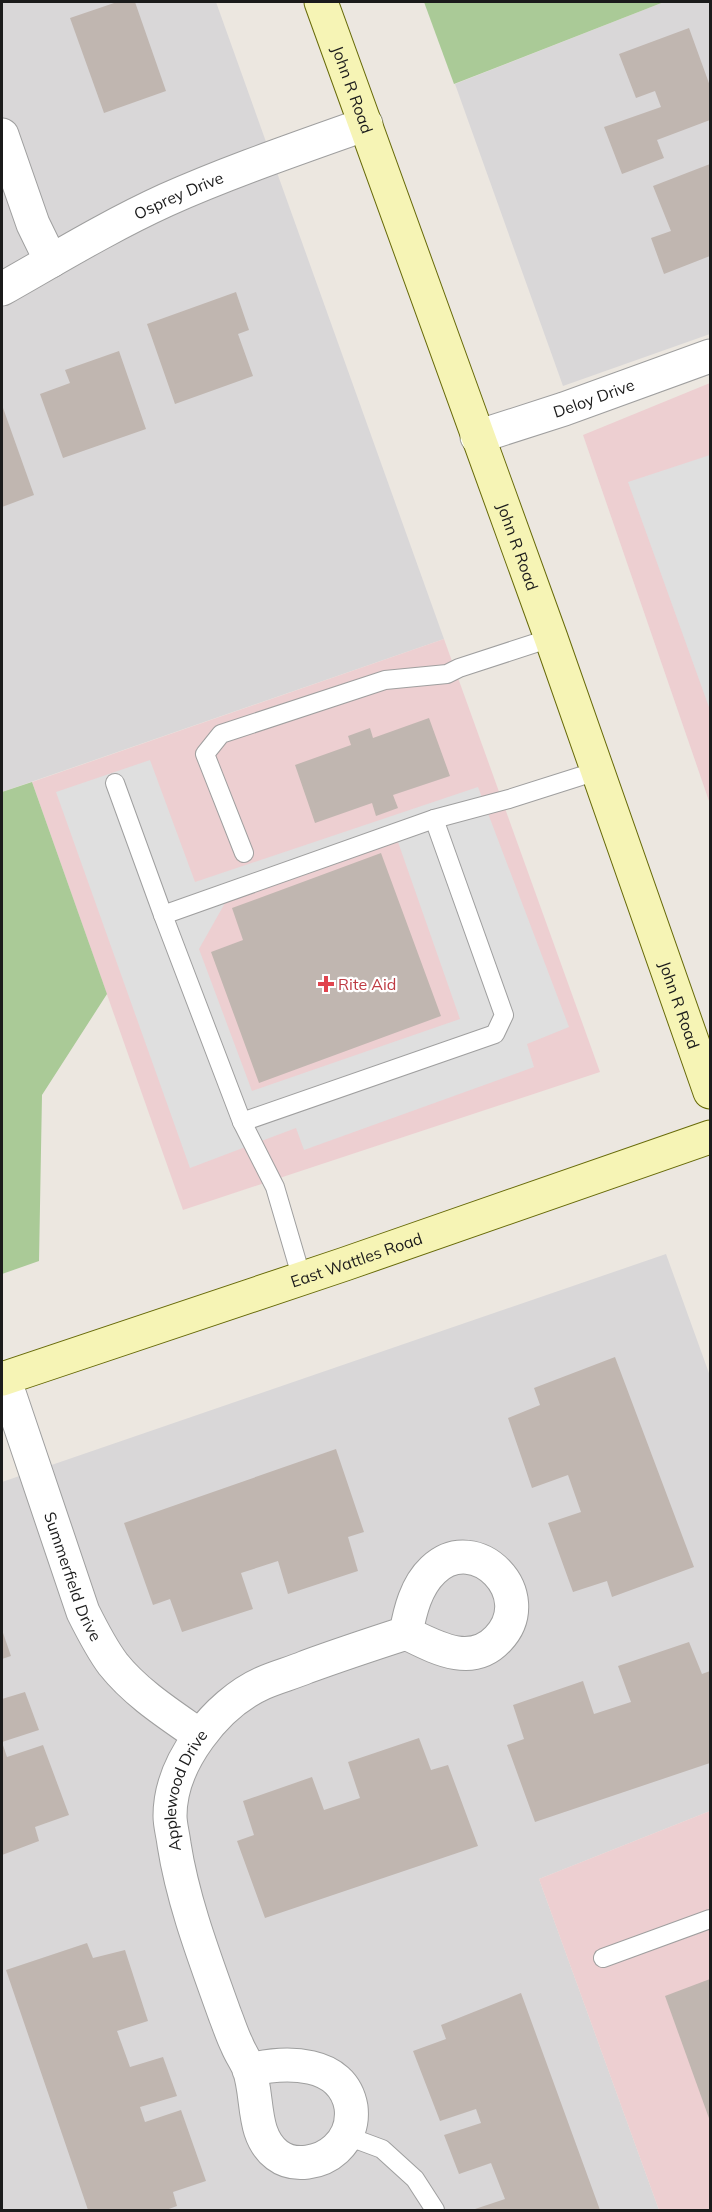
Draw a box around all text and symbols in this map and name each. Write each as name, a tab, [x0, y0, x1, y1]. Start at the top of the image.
street label: John R Road	[328, 43, 378, 136]
street label: Osprey Drive	[130, 167, 226, 224]
street label: Deloy Drive	[551, 374, 637, 422]
street label: John R Road	[493, 500, 543, 593]
street label: John R Road	[655, 958, 704, 1052]
place label: Rite Aid	[338, 974, 396, 994]
marker: Rite Aid	[319, 977, 333, 991]
street label: East Wattles Road	[288, 1228, 425, 1292]
street label: Summerfield Drive	[40, 1509, 106, 1645]
street label: Applewood Drive	[160, 1725, 211, 1853]

